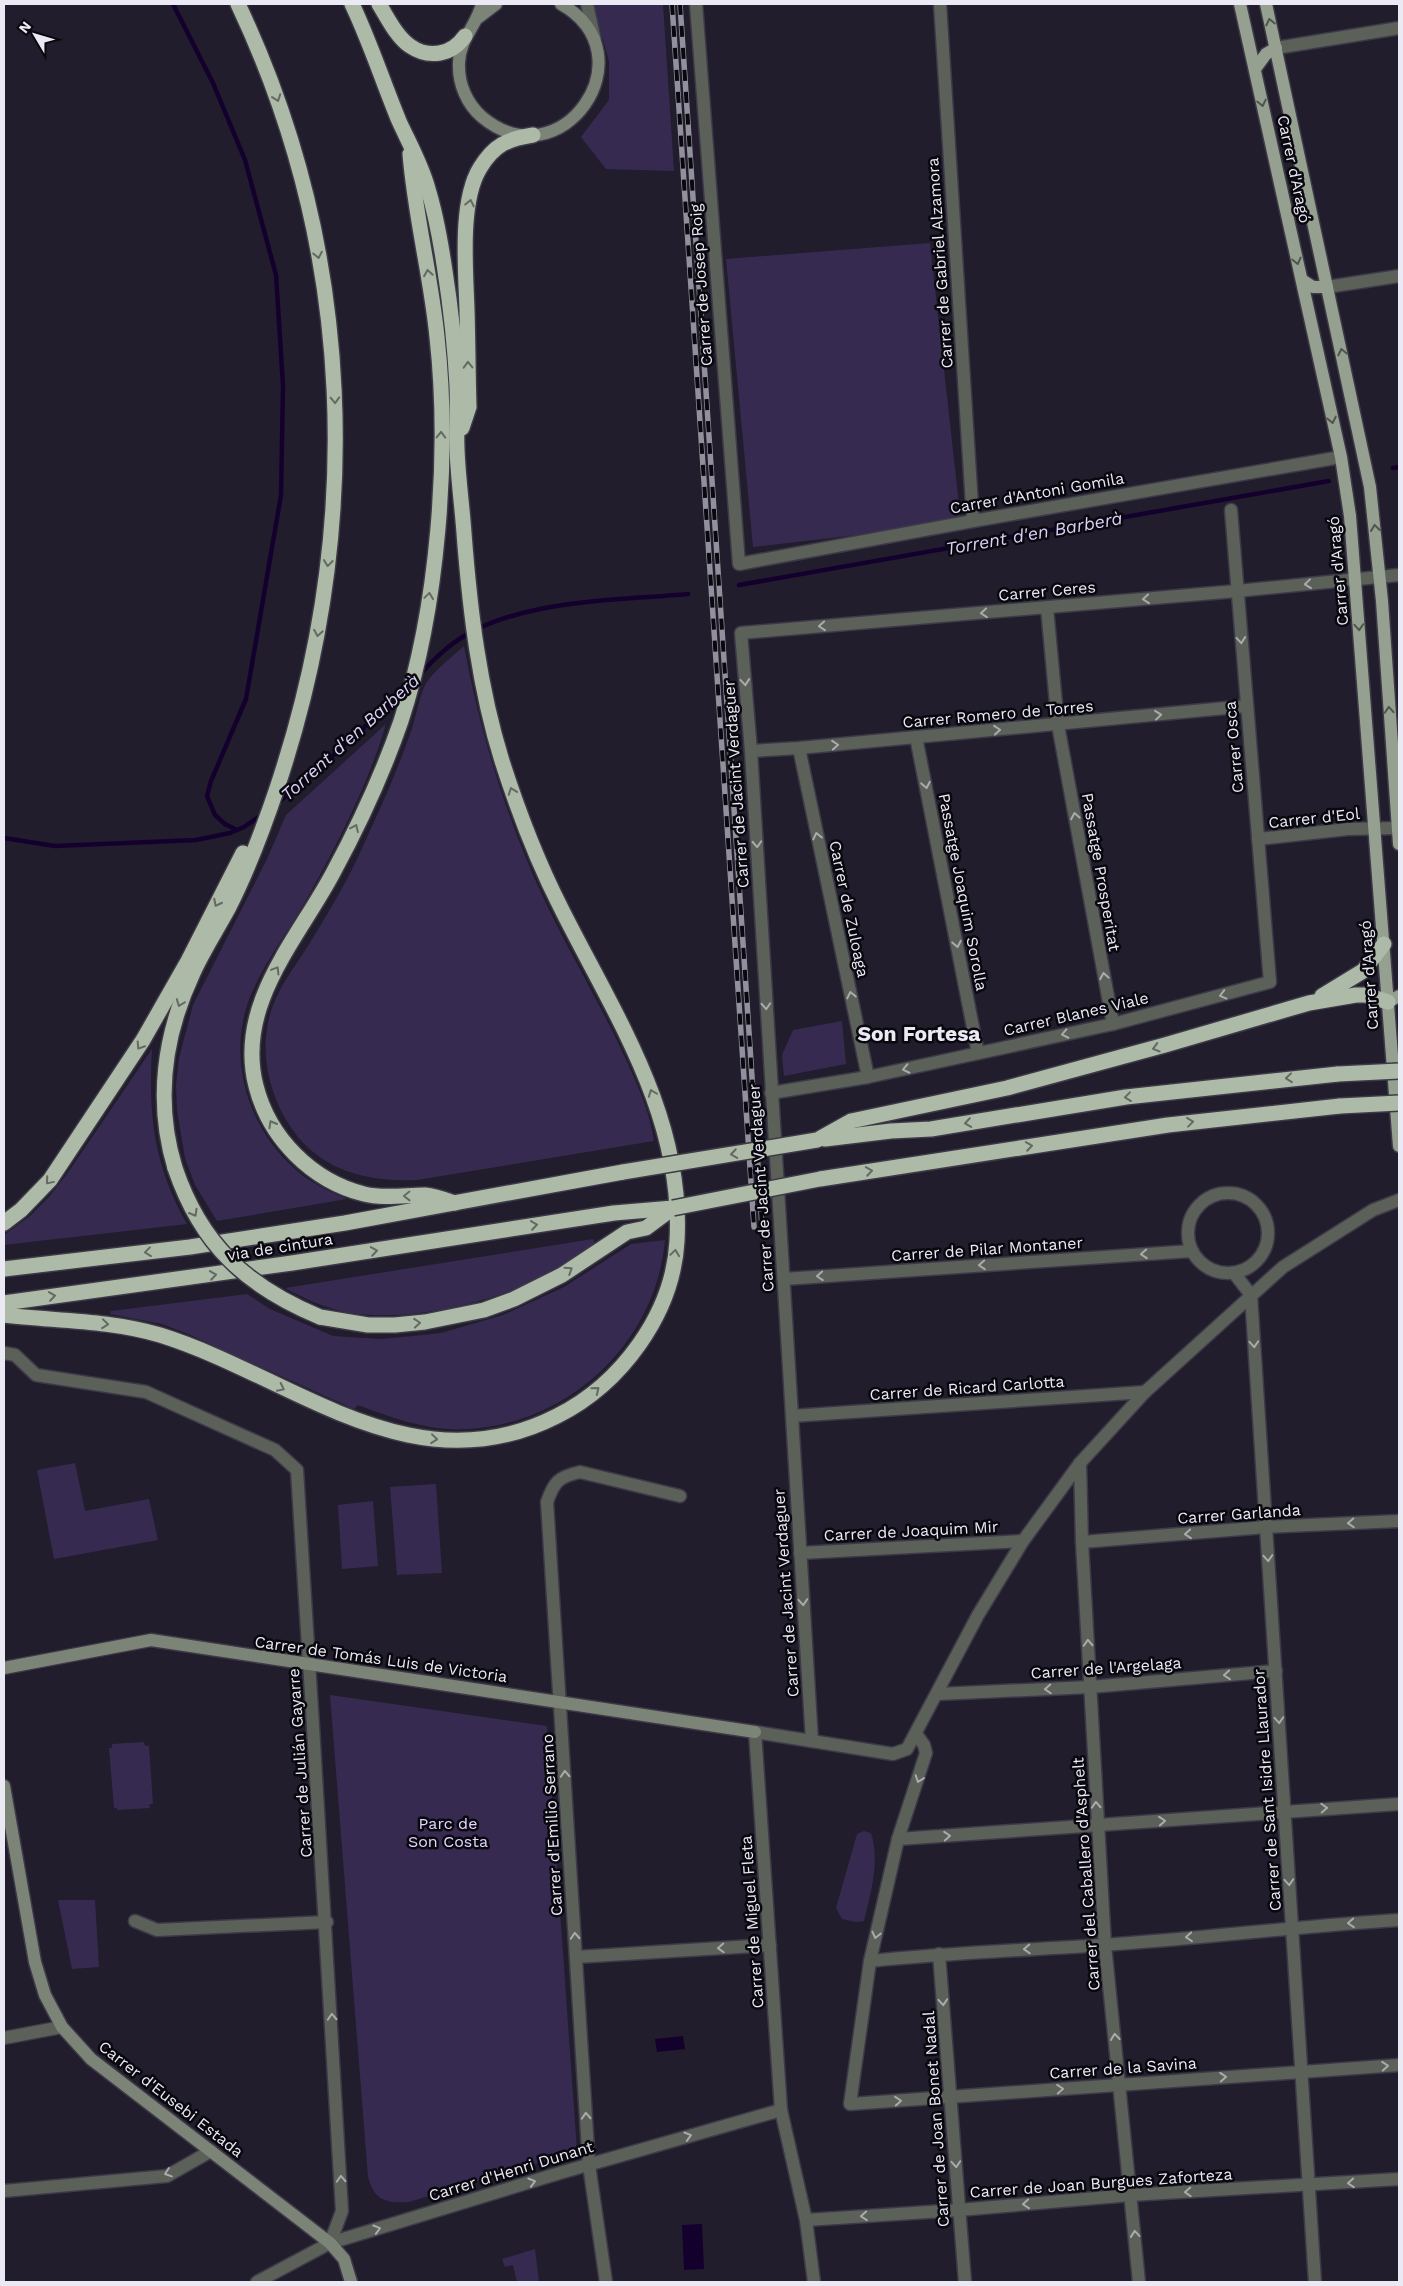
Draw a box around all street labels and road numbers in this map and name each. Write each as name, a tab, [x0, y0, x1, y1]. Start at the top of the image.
street label: Carrer d'Aragó	[1273, 113, 1315, 225]
street label: Carrer de Gabriel Alzamora	[923, 157, 957, 369]
street label: Carrer de Josep Roig	[686, 203, 716, 367]
street label: Carrer d'Antoni Gomila	[948, 468, 1126, 518]
street label: Carrer d'Aragó	[1324, 515, 1352, 627]
street label: Carrer Ceres	[997, 577, 1097, 605]
street label: Carrer de Jacint Verdaguer	[719, 679, 753, 889]
street label: Carrer Romero de Torres	[902, 696, 1094, 732]
street label: Carrer Osca	[1221, 700, 1247, 794]
street label: Passatge Prosperitat	[1078, 791, 1124, 953]
street label: Passatge Joaquim Sorolla	[935, 792, 991, 992]
street label: Carrer d'Eol	[1267, 804, 1361, 832]
street label: Carrer de Zuloaga	[825, 839, 873, 979]
street label: Carrer d'Aragó	[1356, 920, 1382, 1030]
street label: Carrer Blanes Viale	[1002, 988, 1150, 1040]
street label: Carrer de Jacint Verdaguer	[744, 1083, 778, 1293]
street label: via de cintura	[226, 1229, 334, 1265]
street label: Carrer de Pilar Montaner	[890, 1233, 1084, 1265]
street label: Carrer de Ricard Carlotta	[869, 1372, 1065, 1404]
street label: Carrer de Jacint Verdaguer	[769, 1488, 803, 1698]
street label: Carrer Garlanda	[1177, 1500, 1301, 1528]
street label: Carrer de Joaquim Mir	[823, 1517, 999, 1545]
street label: Carrer de Tomás Luis de Victoria	[253, 1632, 509, 1686]
street label: Carrer de l'Argelaga	[1030, 1653, 1182, 1683]
street label: Carrer de Julián Gayarre	[284, 1668, 316, 1858]
street label: Carrer de Sant Isidre Llaurador	[1249, 1668, 1285, 1912]
street label: Carrer d'Emilio Serrano	[538, 1733, 566, 1917]
street label: Carrer del Caballero d'Asphelt	[1068, 1756, 1104, 1991]
street label: Carrer de Miguel Fleta	[736, 1835, 768, 2009]
street label: Carrer de Joan Bonet Nadal	[919, 2010, 953, 2228]
street label: Carrer d'Eusebi Estada	[95, 2037, 247, 2161]
street label: Carrer de la Savina	[1049, 2053, 1197, 2083]
street label: Carrer d'Henri Dunant	[426, 2137, 596, 2205]
street label: Carrer de Joan Burgues Zaforteza	[969, 2164, 1233, 2202]

